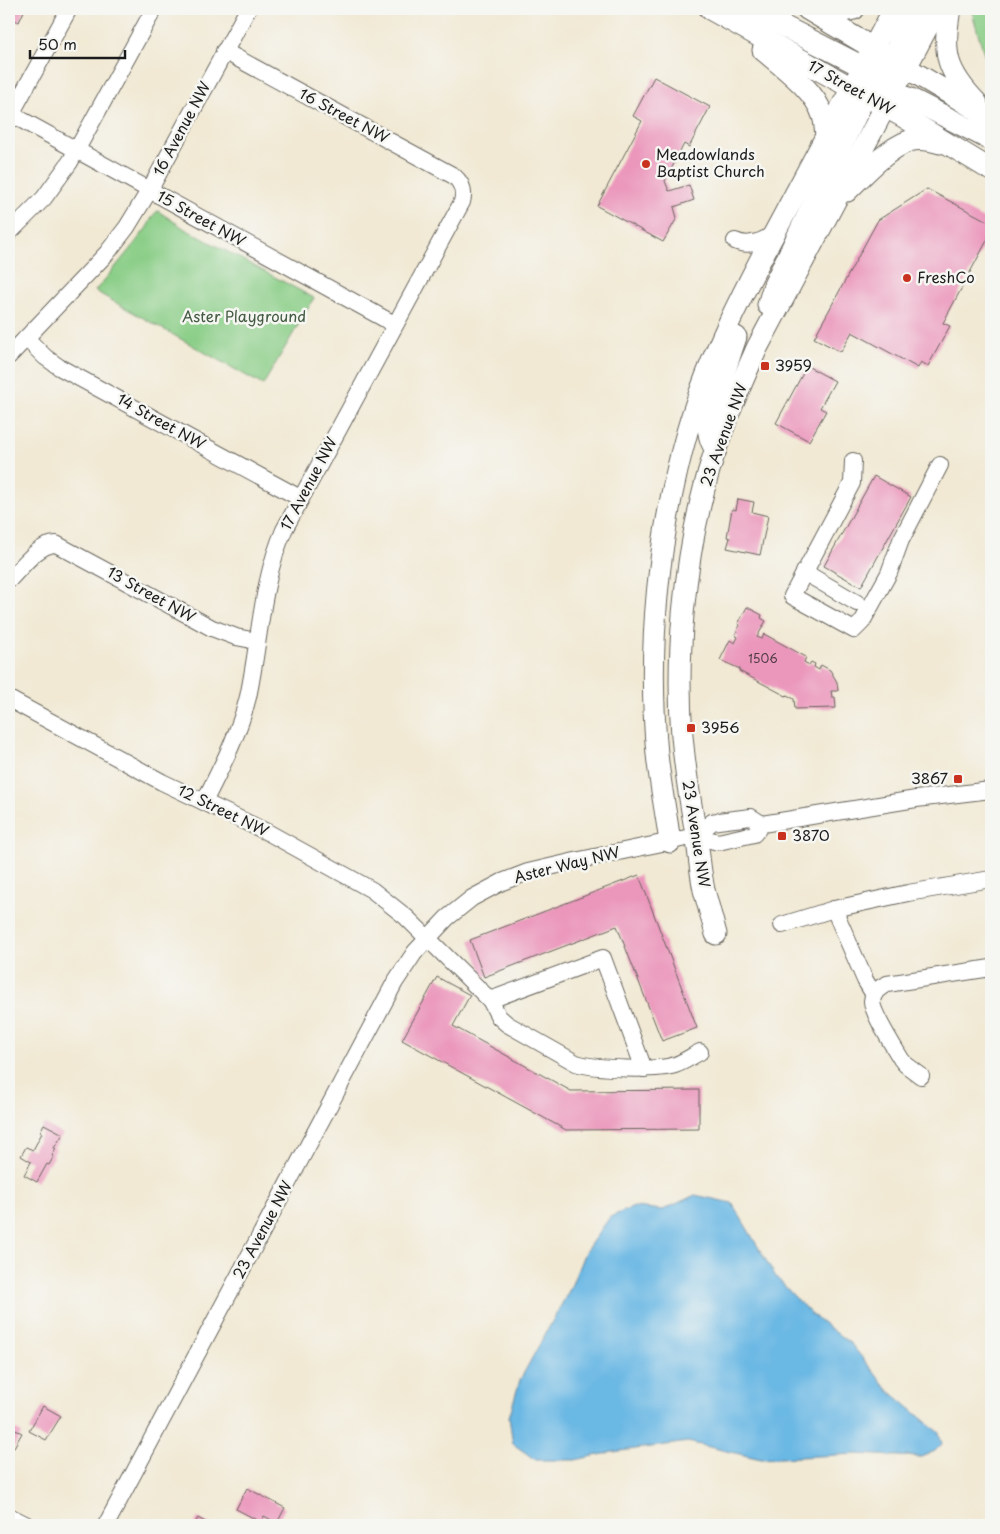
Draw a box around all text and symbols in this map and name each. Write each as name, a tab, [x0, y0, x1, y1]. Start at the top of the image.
scale bar	[30, 28, 125, 60]
text: 50 m	[38, 32, 77, 55]
street label: 17 Street NW	[804, 53, 899, 120]
street label: 16 Avenue NW	[146, 76, 216, 180]
street label: 16 Street NW	[295, 81, 394, 148]
place label: Meadowlands Baptist Church	[656, 142, 765, 182]
marker: Meadowlands Baptist Church	[640, 158, 652, 170]
street label: 15 Street NW	[153, 184, 250, 252]
place label: FreshCo	[917, 265, 975, 288]
marker: FreshCo	[901, 272, 913, 284]
park label: Aster Playground	[182, 304, 306, 327]
place label: 3959	[775, 353, 812, 376]
marker: 3959	[759, 360, 771, 372]
street label: 23 Avenue NW	[693, 379, 752, 489]
street label: 14 Street NW	[113, 387, 210, 455]
street label: 17 Avenue NW	[273, 432, 342, 534]
street label: 13 Street NW	[103, 560, 200, 628]
house number: 1506	[748, 649, 778, 667]
place label: 3956	[701, 715, 740, 738]
marker: 3956	[685, 722, 697, 734]
place label: 3867	[911, 766, 948, 789]
marker: 3867	[952, 773, 964, 785]
street label: 12 Street NW	[174, 778, 273, 842]
street label: 23 Avenue NW	[678, 779, 717, 890]
place label: 3870	[792, 823, 830, 846]
marker: 3870	[776, 830, 788, 842]
street label: Aster Way NW	[511, 839, 622, 888]
street label: 23 Avenue NW	[226, 1176, 298, 1282]

